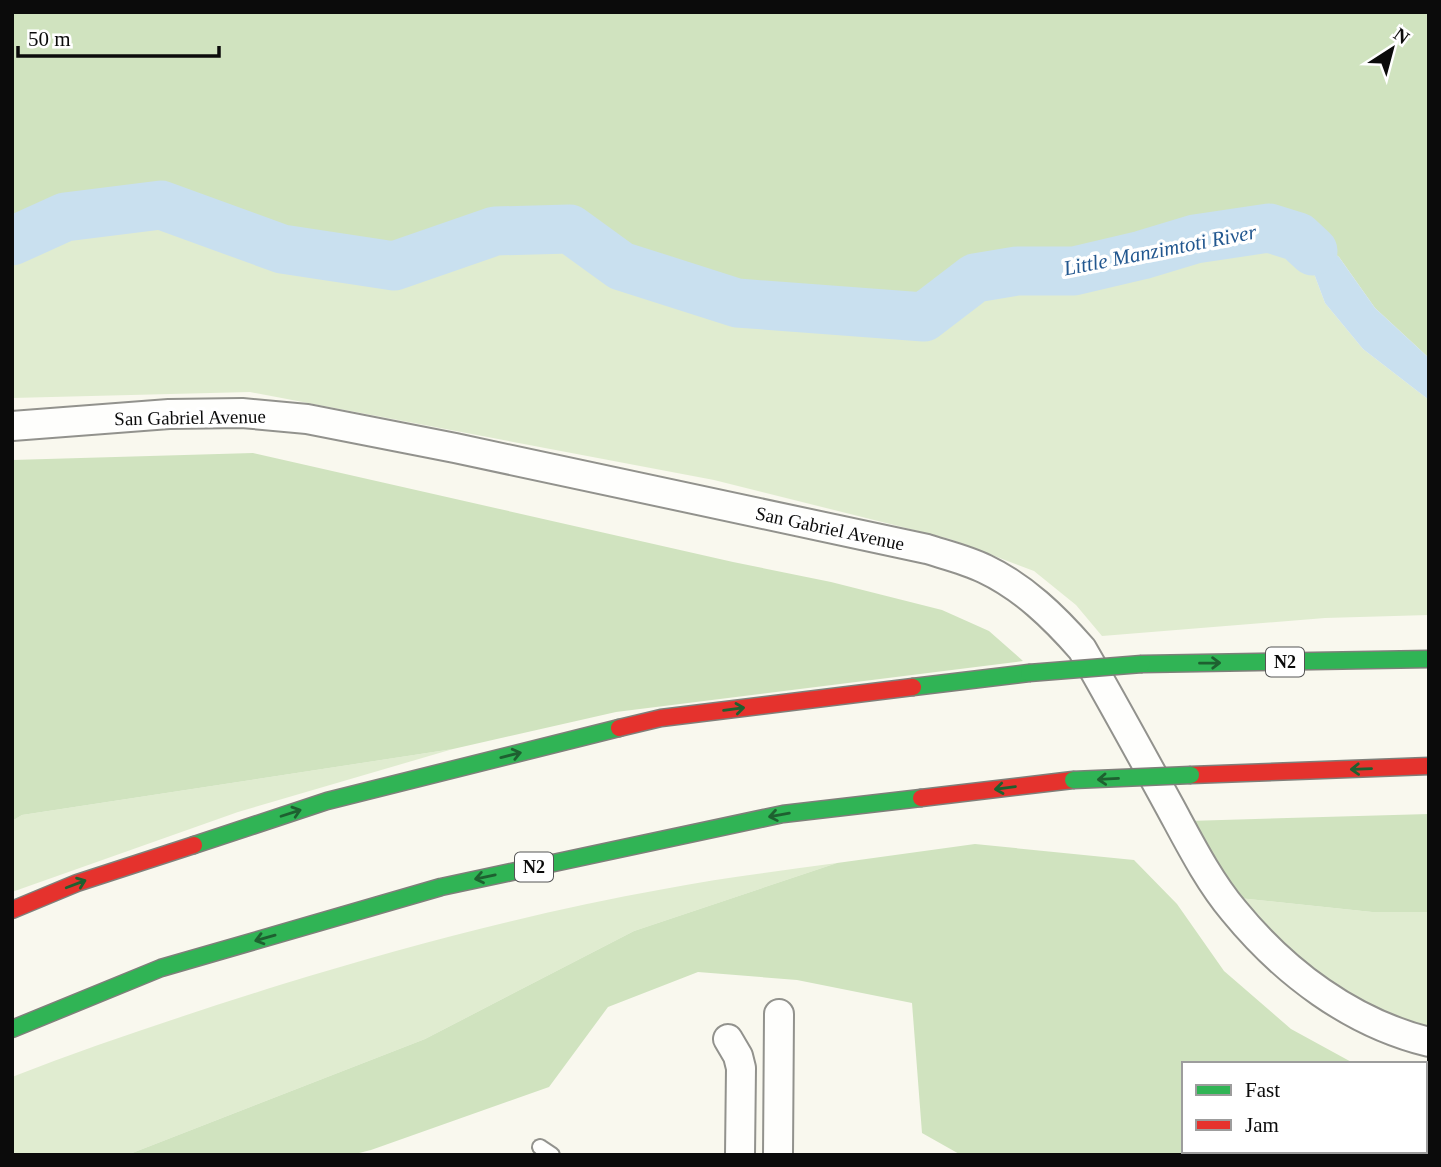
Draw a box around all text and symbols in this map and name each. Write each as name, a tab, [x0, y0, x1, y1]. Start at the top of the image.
scale bar	[18, 14, 219, 58]
north arrow	[1357, 14, 1427, 84]
text: N	[1390, 23, 1414, 48]
text: 50 m	[28, 27, 71, 51]
water label: Little Manzimtoti River	[1061, 219, 1259, 281]
street label: San Gabriel Avenue	[114, 406, 266, 429]
street label: San Gabriel Avenue	[754, 502, 906, 555]
road number: N2	[1266, 648, 1304, 676]
one-way arrow	[1199, 656, 1222, 670]
one-way arrow	[722, 702, 745, 715]
one-way arrow	[500, 748, 522, 761]
one-way arrow	[1349, 762, 1372, 775]
one-way arrow	[1096, 772, 1119, 785]
one-way arrow	[994, 782, 1017, 795]
one-way arrow	[280, 805, 302, 818]
one-way arrow	[768, 809, 791, 822]
road number: N2	[515, 852, 553, 882]
one-way arrow	[474, 871, 497, 885]
one-way arrow	[64, 877, 86, 890]
one-way arrow	[255, 932, 277, 945]
legend	[1182, 1062, 1427, 1153]
text: Fast	[1245, 1078, 1280, 1102]
text: Jam	[1245, 1113, 1279, 1137]

